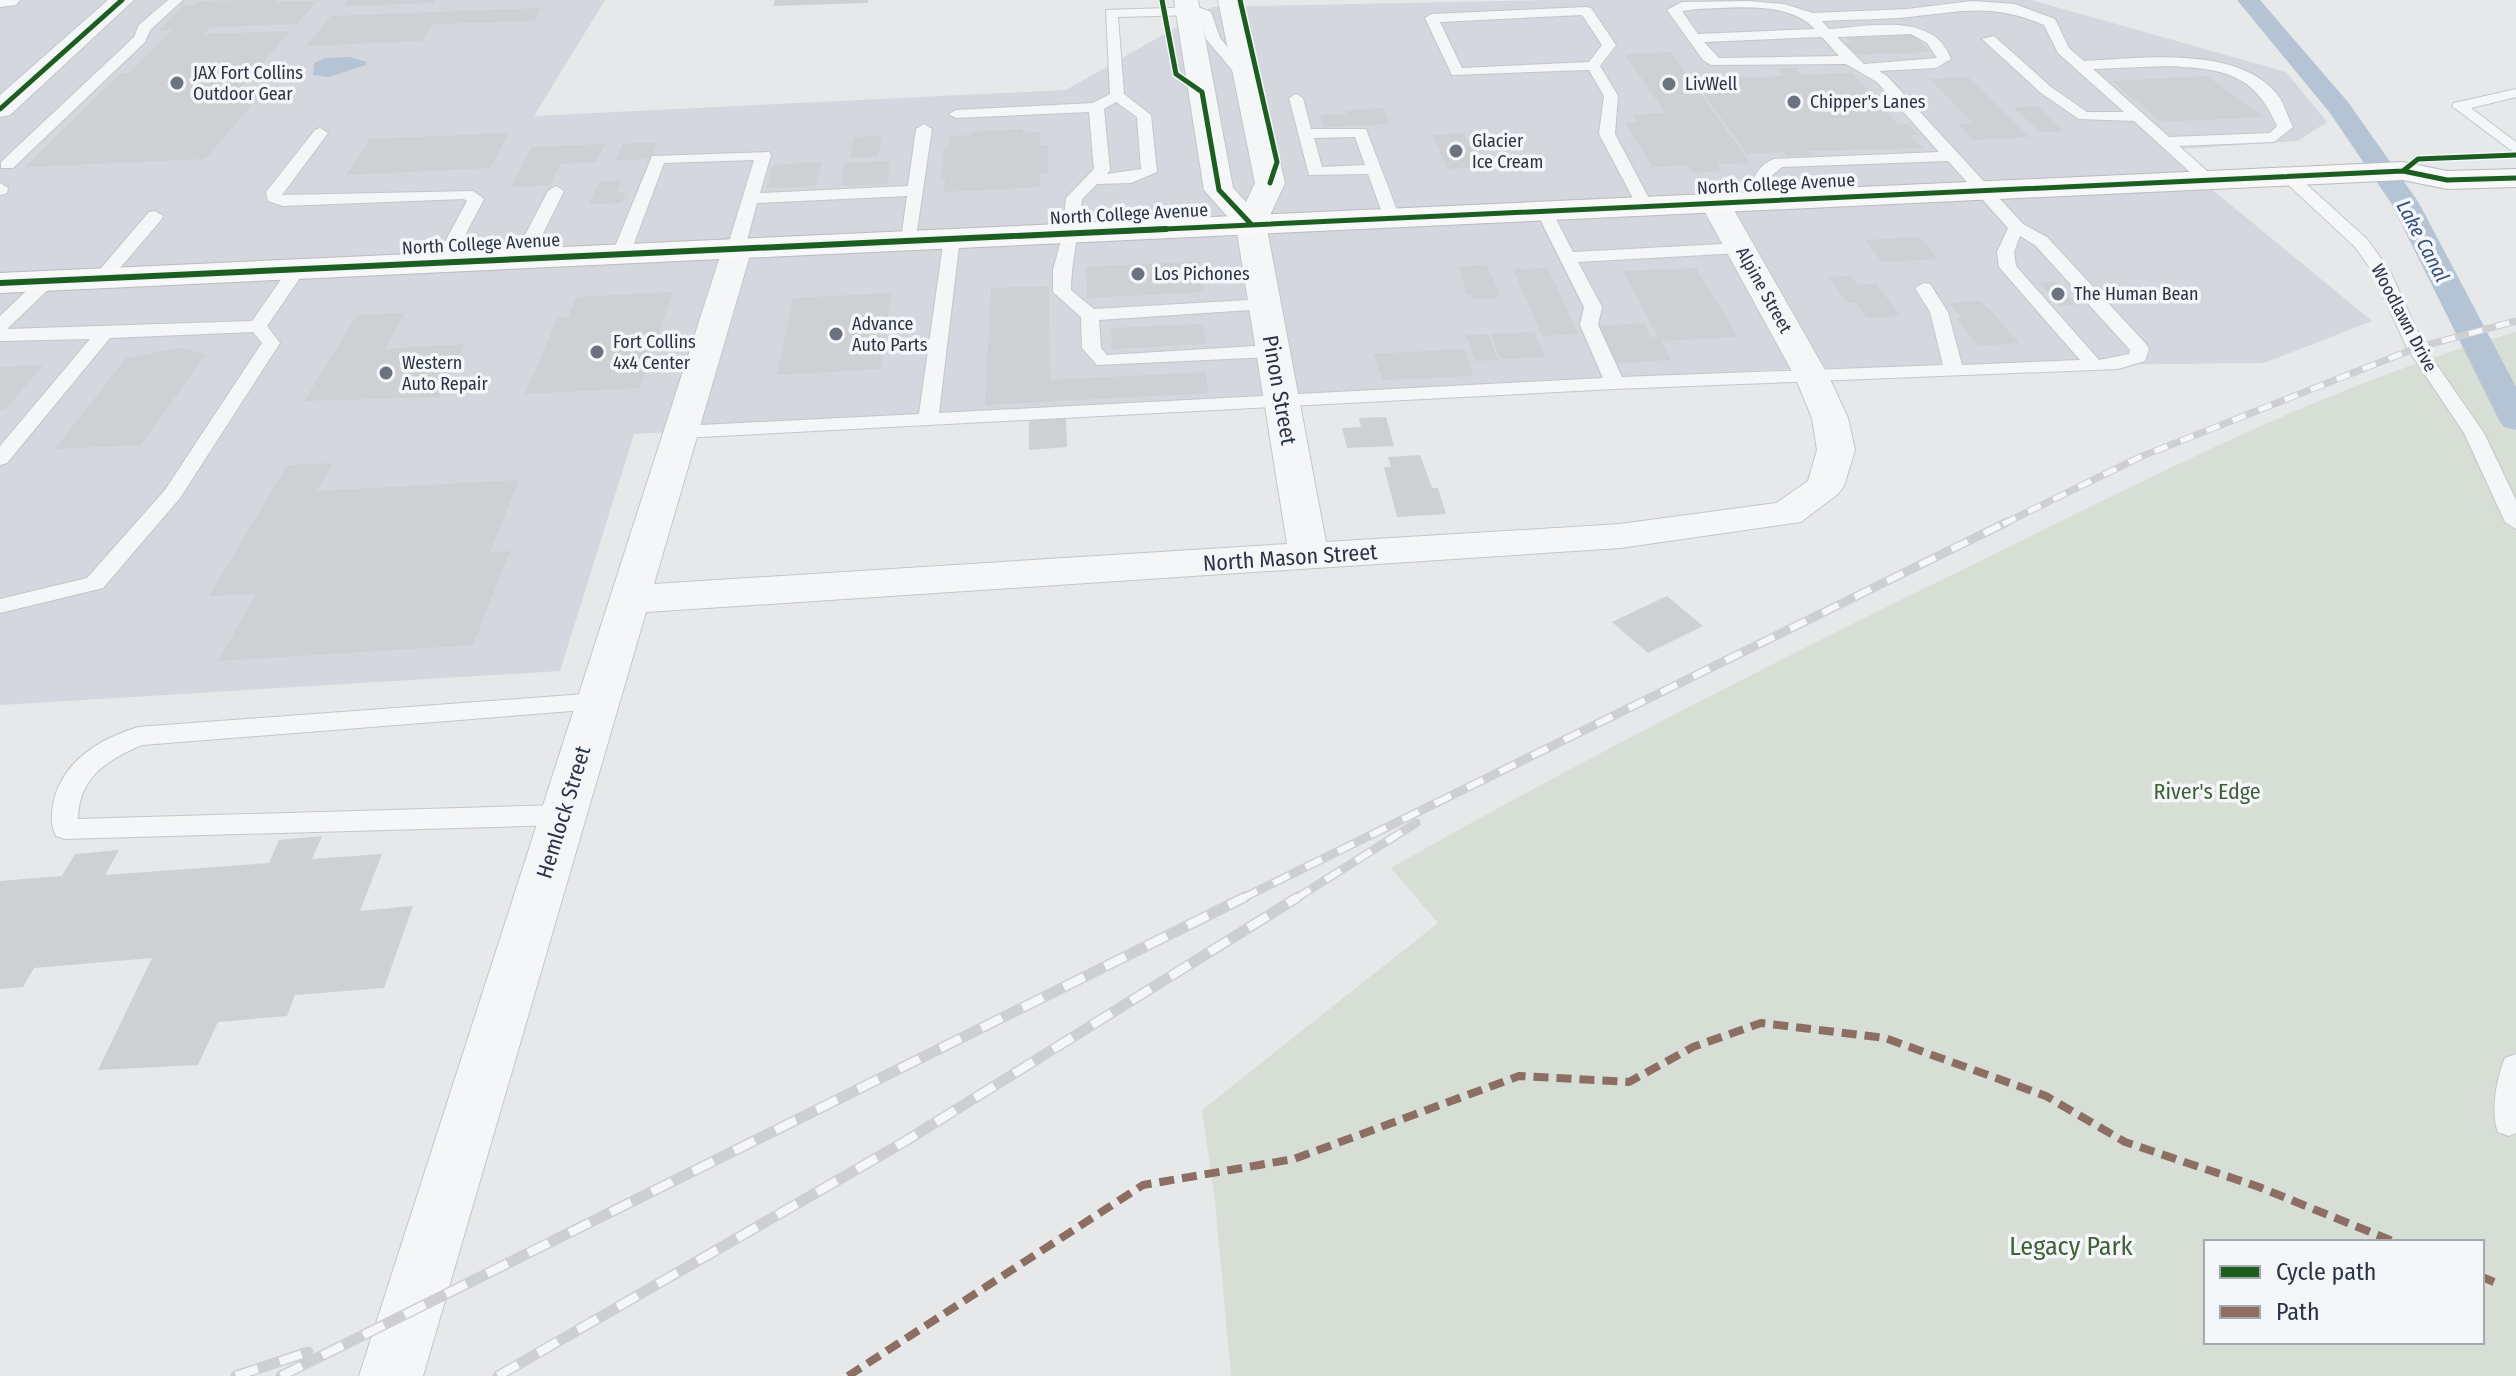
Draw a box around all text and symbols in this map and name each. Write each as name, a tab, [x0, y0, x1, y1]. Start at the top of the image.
place label: JAX Fort Collins Outdoor Gear	[193, 62, 303, 105]
place label: LivWell	[1685, 73, 1737, 95]
marker: JAX Fort Collins Outdoor Gear	[168, 74, 186, 92]
marker: LivWell	[1660, 75, 1678, 93]
place label: Chipper's Lanes	[1810, 91, 1926, 113]
marker: Chipper's Lanes	[1785, 93, 1803, 111]
place label: Glacier Ice Cream	[1472, 130, 1543, 173]
marker: Glacier Ice Cream	[1447, 142, 1465, 160]
street label: North College Avenue	[1696, 169, 1856, 199]
water label: Lake Canal	[2392, 196, 2454, 286]
street label: North College Avenue	[1049, 199, 1209, 229]
street label: North College Avenue	[401, 229, 561, 259]
street label: Alpine Street	[1731, 243, 1797, 337]
street label: Woodlawn Drive	[2366, 260, 2442, 376]
place label: Los Pichones	[1154, 263, 1250, 285]
marker: Los Pichones	[1129, 265, 1147, 283]
place label: The Human Bean	[2074, 283, 2199, 305]
marker: The Human Bean	[2049, 285, 2067, 303]
place label: Advance Auto Parts	[852, 313, 928, 356]
marker: Advance Auto Parts	[827, 325, 845, 343]
place label: Fort Collins 4x4 Center	[613, 331, 696, 374]
street label: Pinon Street	[1257, 333, 1303, 448]
marker: Fort Collins 4x4 Center	[588, 343, 606, 361]
place label: Western Auto Repair	[402, 352, 488, 395]
marker: Western Auto Repair	[377, 364, 395, 382]
street label: North Mason Street	[1202, 538, 1379, 577]
street label: Hemlock Street	[530, 742, 597, 882]
park label: River's Edge	[2153, 778, 2261, 805]
park label: Legacy Park	[2009, 1231, 2134, 1262]
legend	[2204, 1240, 2484, 1344]
text: Cycle path	[2276, 1258, 2376, 1286]
text: Path	[2276, 1298, 2320, 1326]

